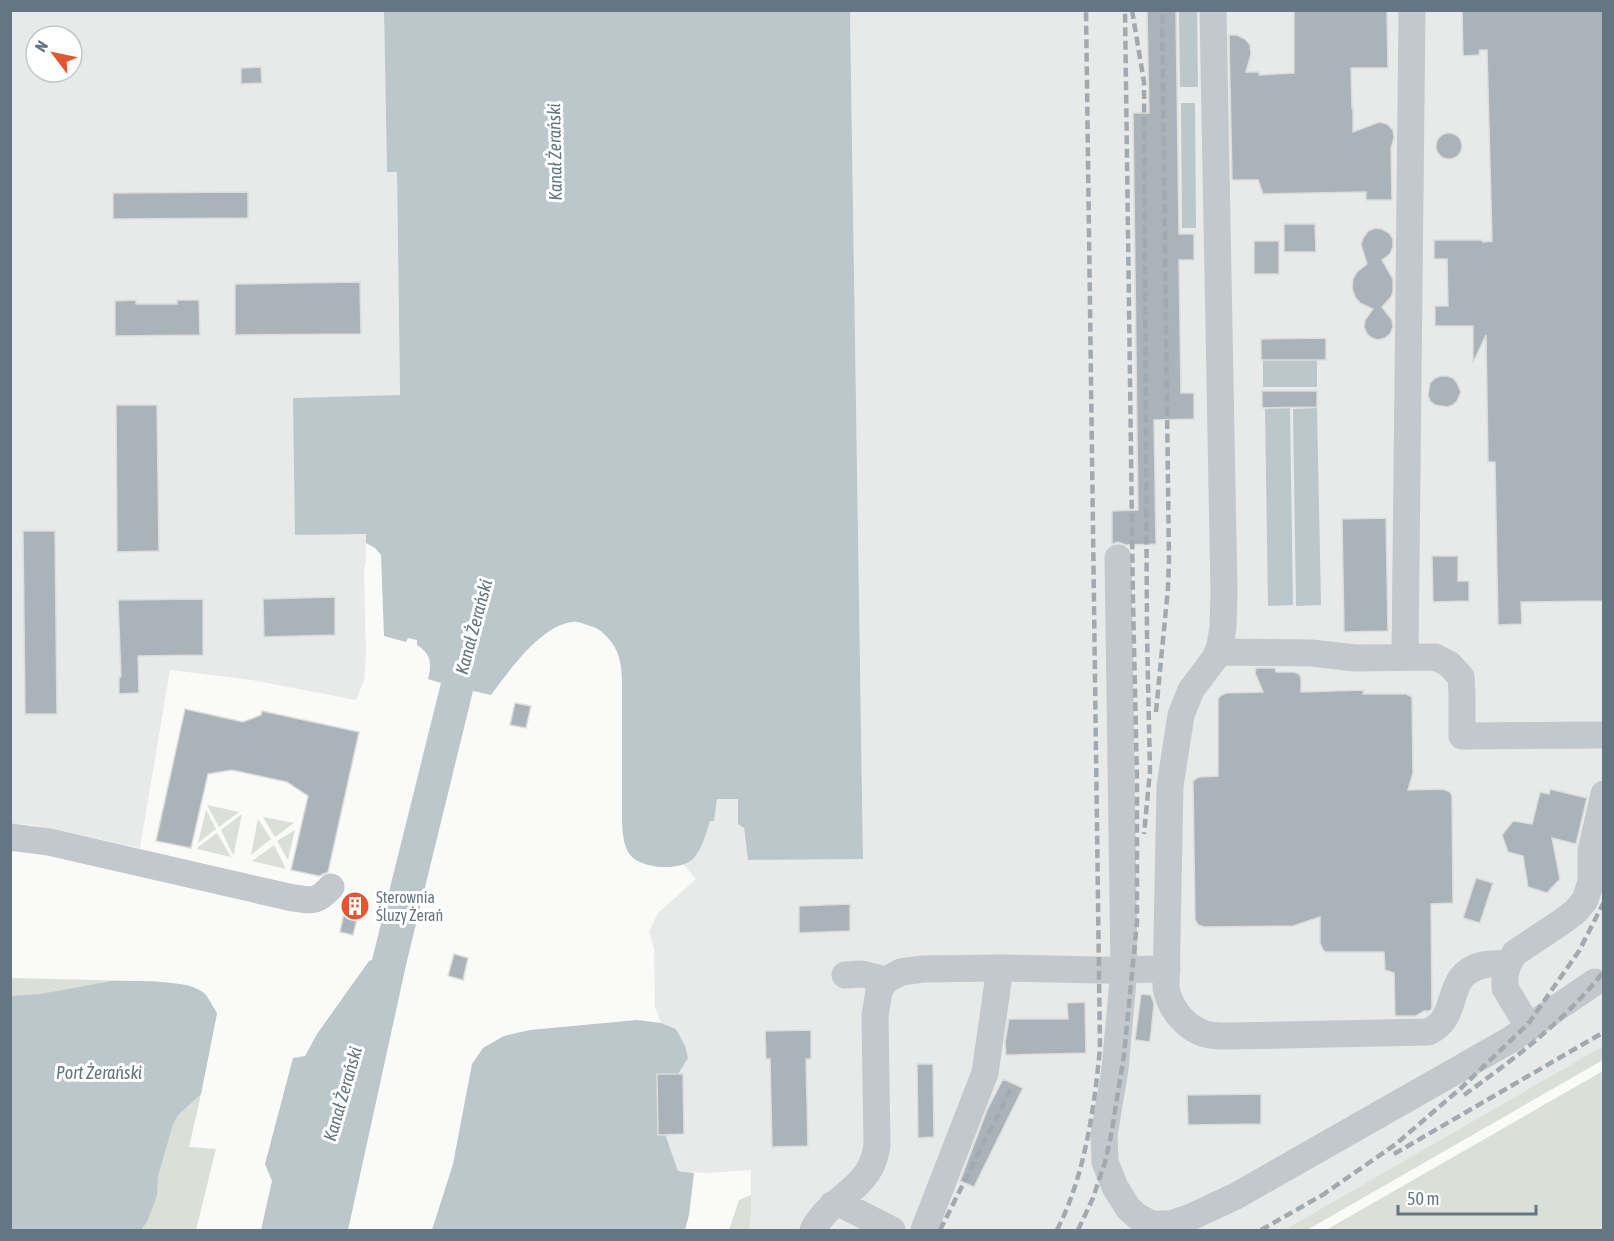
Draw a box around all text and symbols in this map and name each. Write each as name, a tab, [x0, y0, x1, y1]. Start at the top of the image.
north arrow	[24, 24, 84, 84]
text: N	[31, 37, 51, 55]
water label: Kanał Żerański	[543, 103, 566, 201]
water label: Kanał Żerański	[451, 577, 496, 677]
place label: Sterownia Śluzy Żerań	[376, 888, 443, 925]
building icon: Sterownia Śluzy Żerań	[339, 890, 371, 922]
water label: Kanał Żerański	[319, 1044, 366, 1143]
water label: Port Żerański	[56, 1062, 142, 1083]
scale bar	[1398, 1178, 1536, 1216]
text: 50 m	[1407, 1188, 1439, 1209]

